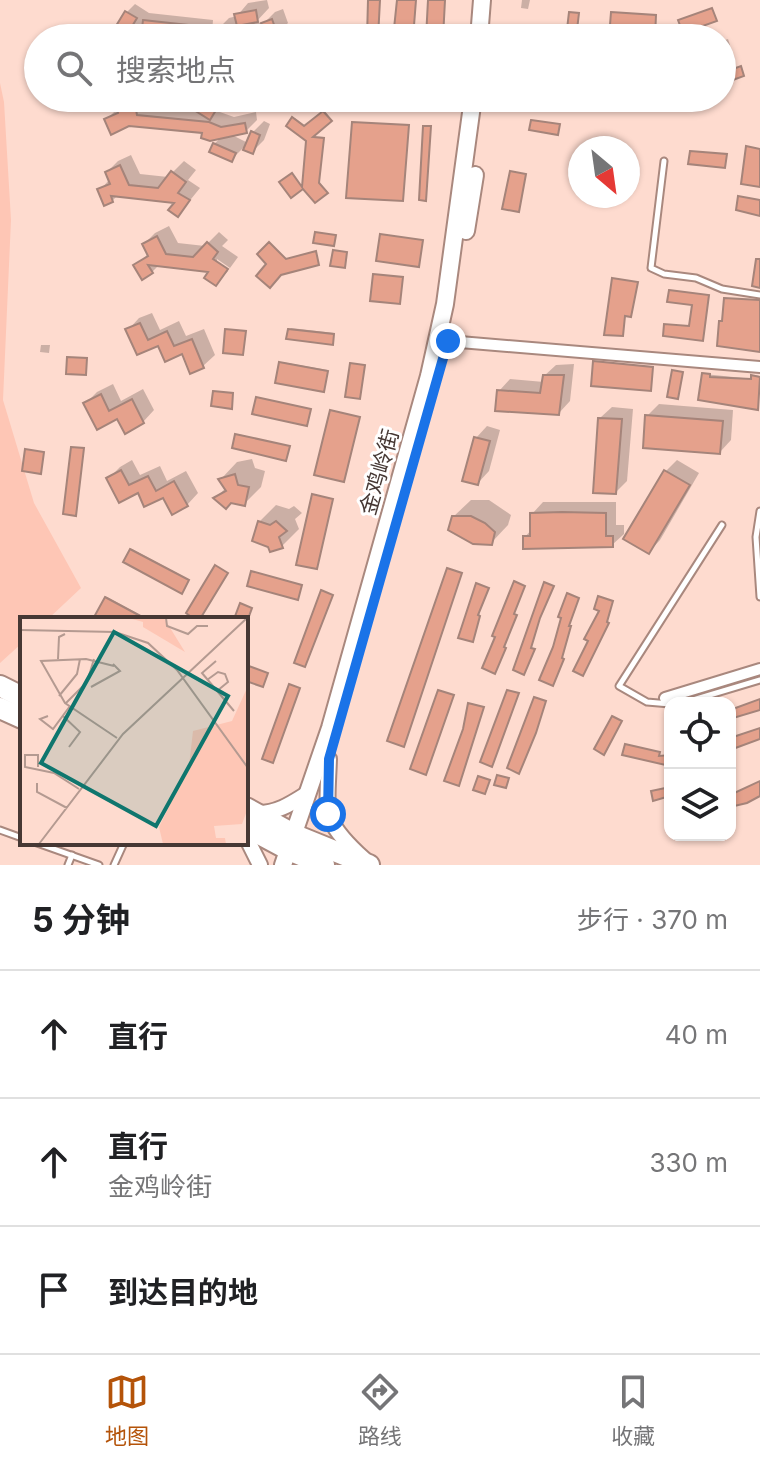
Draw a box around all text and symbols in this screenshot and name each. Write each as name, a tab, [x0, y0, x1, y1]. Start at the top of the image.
search box	[24, 24, 736, 112]
icon: search	[52, 46, 96, 90]
text: 搜索地点	[116, 52, 236, 88]
north arrow	[568, 136, 640, 208]
route end	[430, 323, 466, 359]
street label: 金鸡岭街	[354, 426, 404, 518]
inset map	[20, 617, 248, 845]
map controls	[664, 697, 736, 841]
button: locate	[664, 697, 736, 769]
button: layers	[664, 769, 736, 841]
route start	[310, 796, 346, 832]
text: 5 分钟	[32, 899, 130, 940]
text: 步行 · 370 m	[577, 904, 728, 935]
icon: ahead	[32, 1012, 76, 1056]
text: 直行	[108, 1018, 168, 1054]
text: 40 m	[665, 1019, 728, 1050]
text: 直行	[108, 1128, 168, 1164]
icon: ahead	[32, 1140, 76, 1184]
text: 330 m	[649, 1147, 728, 1178]
text: 金鸡岭街	[108, 1171, 212, 1202]
icon: arrive	[32, 1268, 76, 1312]
text: 到达目的地	[108, 1274, 258, 1310]
tab: 地图	[105, 1370, 149, 1450]
tab: 路线	[358, 1370, 402, 1450]
tab: 收藏	[611, 1370, 655, 1450]

